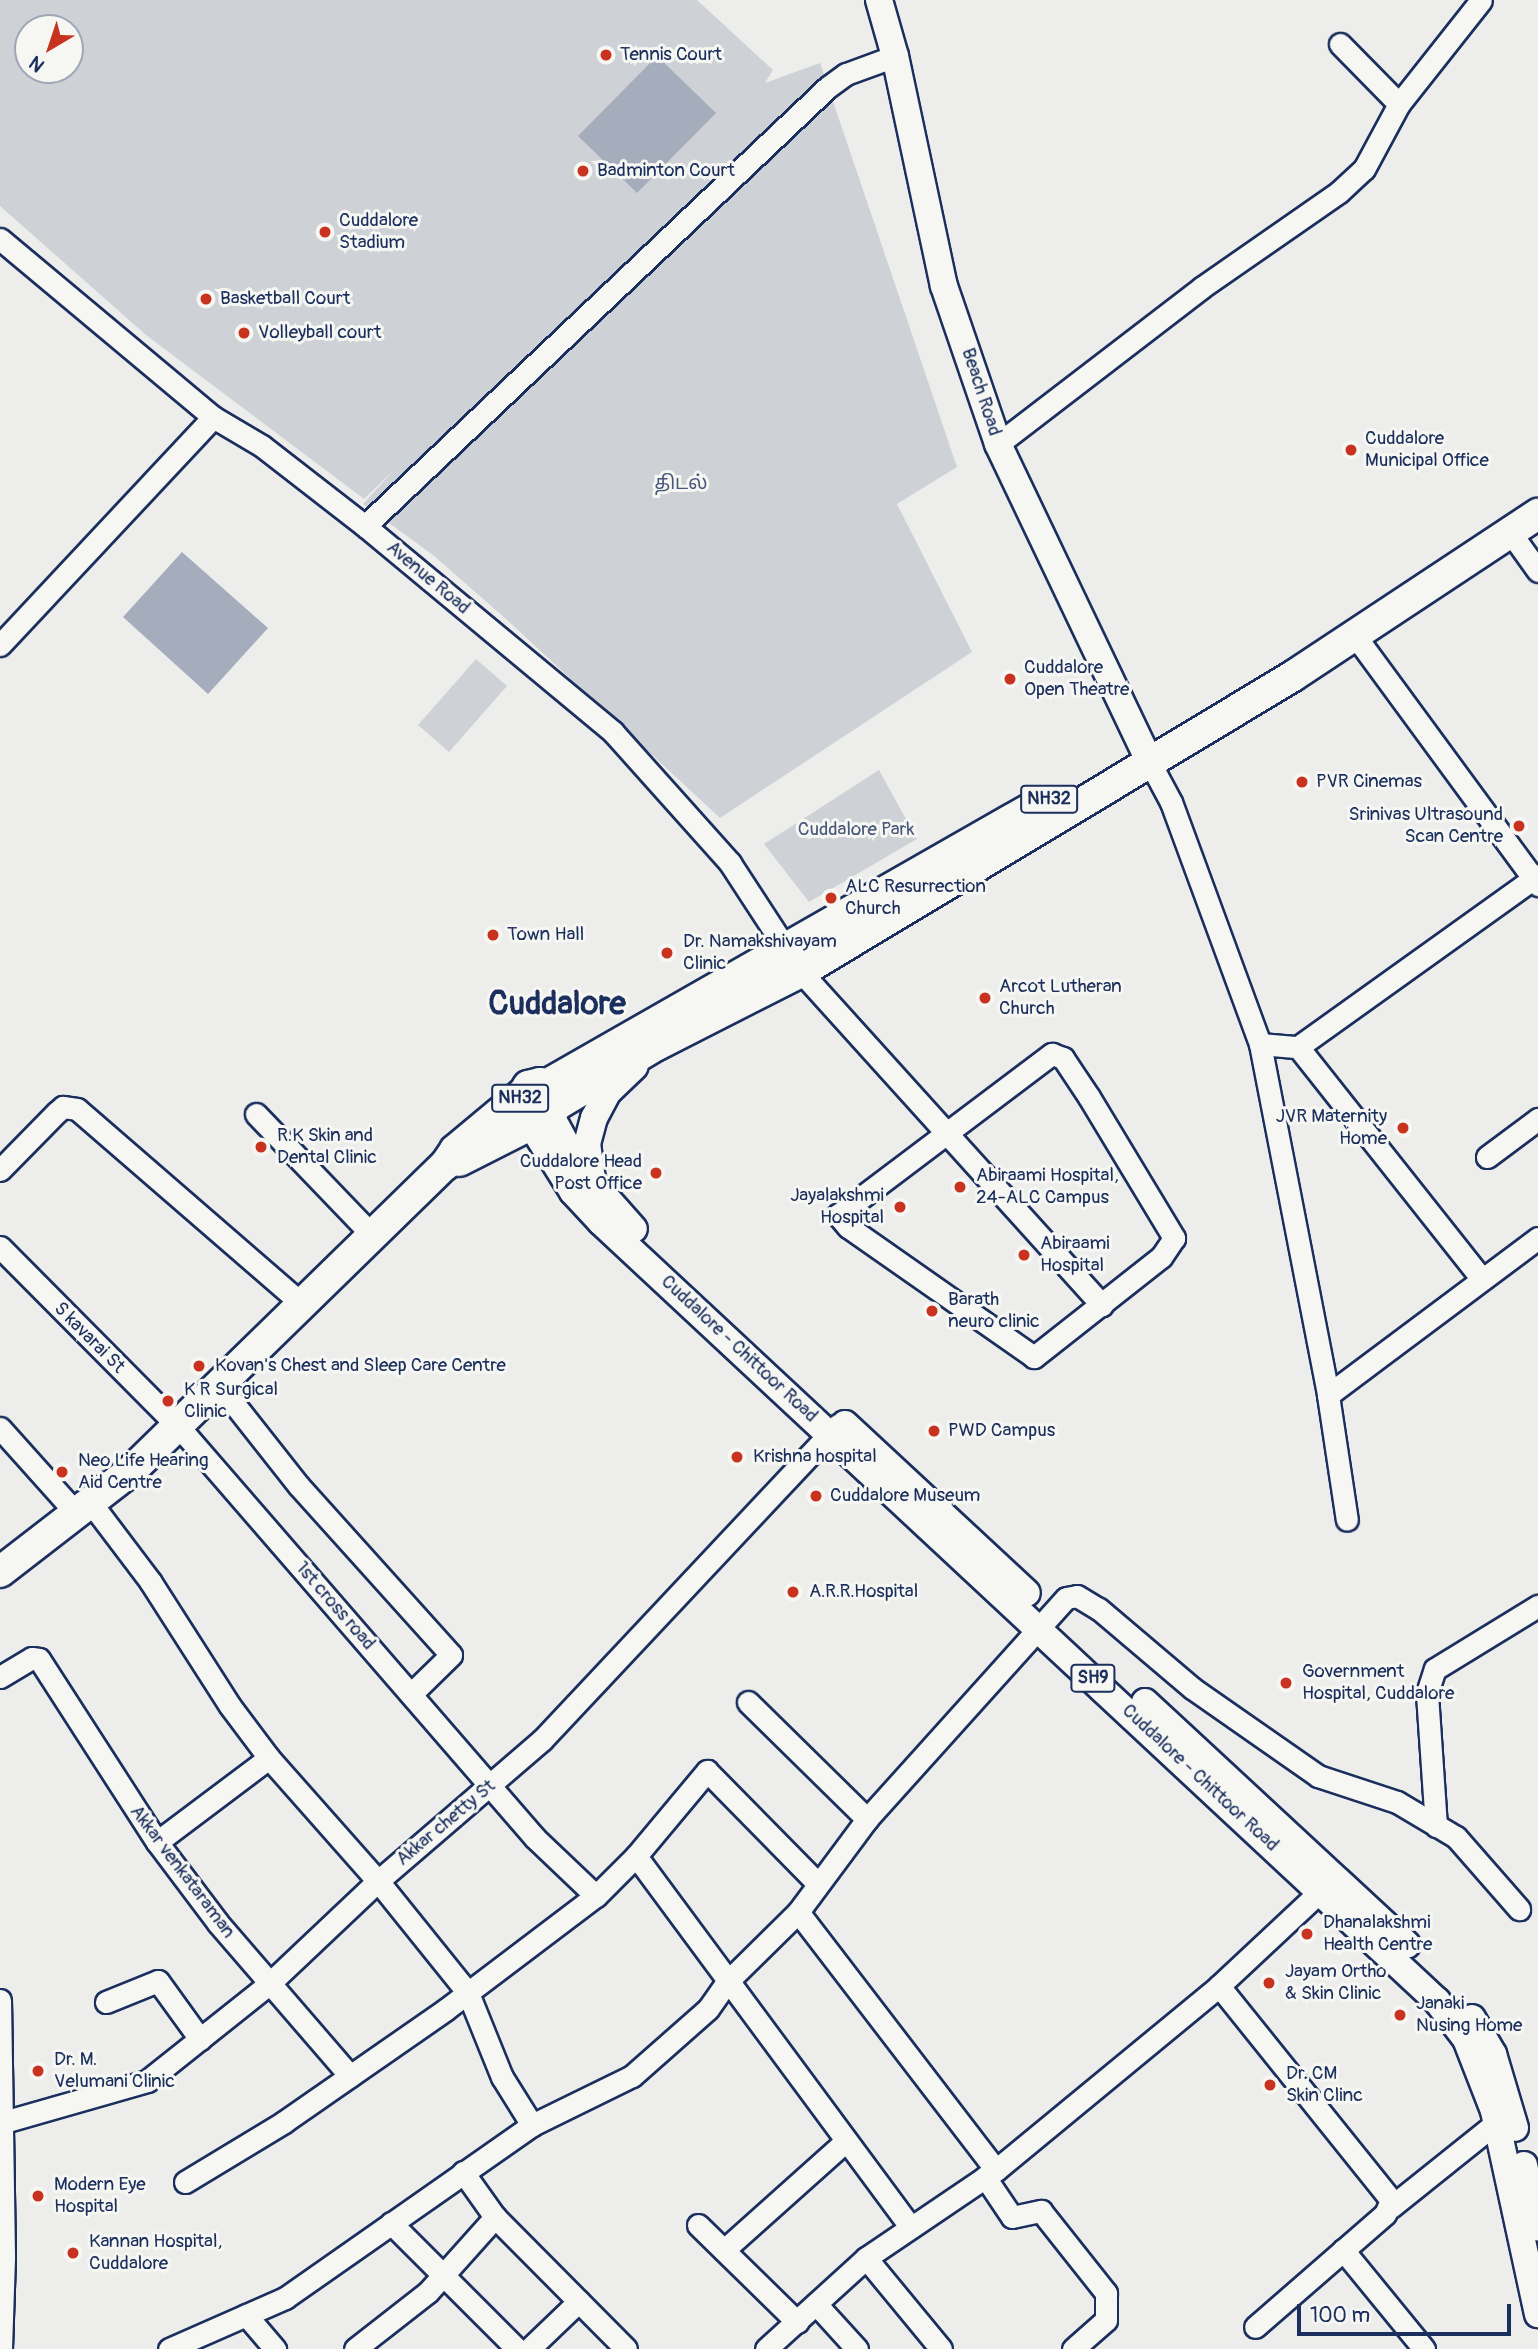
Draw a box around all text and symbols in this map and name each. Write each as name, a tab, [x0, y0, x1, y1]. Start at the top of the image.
north arrow	[14, 14, 84, 84]
place label: Tennis Court	[620, 44, 722, 66]
marker: Tennis Court	[598, 47, 614, 63]
text: N	[25, 50, 50, 77]
place label: Badminton Court	[597, 160, 735, 182]
marker: Badminton Court	[575, 163, 591, 179]
place label: Cuddalore Stadium	[339, 210, 418, 254]
marker: Cuddalore Stadium	[317, 224, 333, 240]
place label: Basketball Court	[220, 288, 350, 310]
marker: Basketball Court	[198, 291, 214, 307]
place label: Volleyball court	[258, 322, 381, 344]
marker: Volleyball court	[236, 325, 252, 341]
street label: Beach Road	[956, 345, 1006, 439]
place label: Cuddalore Municipal Office	[1365, 428, 1489, 472]
marker: Cuddalore Municipal Office	[1343, 442, 1359, 458]
park label: திடல்	[654, 473, 708, 495]
street label: Avenue Road	[382, 537, 474, 619]
place label: Cuddalore Open Theatre	[1024, 657, 1129, 701]
marker: Cuddalore Open Theatre	[1002, 671, 1018, 687]
place label: PVR Cinemas	[1316, 771, 1422, 793]
marker: PVR Cinemas	[1294, 774, 1310, 790]
road number: NH32	[1019, 784, 1079, 814]
place label: Srinivas Ultrasound Scan Centre	[1349, 804, 1503, 848]
marker: Srinivas Ultrasound Scan Centre	[1509, 816, 1529, 836]
park label: Cuddalore Park	[798, 819, 914, 841]
place label: ALC Resurrection Church	[845, 876, 986, 920]
marker: ALC Resurrection Church	[823, 890, 839, 906]
place label: Town Hall	[507, 924, 584, 946]
marker: Town Hall	[485, 927, 501, 943]
place label: Dr. Namakshivayam Clinic	[683, 931, 837, 975]
marker: Dr. Namakshivayam Clinic	[657, 943, 677, 963]
place label: Arcot Lutheran Church	[999, 976, 1122, 1020]
district label: Cuddalore	[488, 984, 626, 1024]
marker: Arcot Lutheran Church	[977, 990, 993, 1006]
road number: NH32	[490, 1084, 550, 1112]
place label: JVR Maternity Home	[1276, 1106, 1387, 1150]
marker: JVR Maternity Home	[1393, 1118, 1413, 1138]
place label: R.K Skin and Dental Clinic	[277, 1125, 377, 1169]
marker: R.K Skin and Dental Clinic	[251, 1137, 271, 1157]
place label: Cuddalore Head Post Office	[520, 1151, 642, 1195]
marker: Cuddalore Head Post Office	[648, 1165, 664, 1181]
place label: Abiraami Hospital, 24-ALC Campus	[976, 1165, 1119, 1209]
marker: Abiraami Hospital, 24-ALC Campus	[950, 1177, 970, 1197]
place label: Jayalakshmi Hospital	[790, 1185, 884, 1229]
marker: Jayalakshmi Hospital	[890, 1197, 910, 1217]
place label: Abiraami Hospital	[1040, 1233, 1110, 1277]
marker: Abiraami Hospital	[1014, 1245, 1034, 1265]
street label: Cuddalore - Chittoor Road	[656, 1271, 822, 1427]
place label: Barath neuro clinic	[948, 1289, 1040, 1333]
street label: S kavarai St	[49, 1298, 129, 1378]
marker: Barath neuro clinic	[922, 1301, 942, 1321]
place label: Kovan's Chest and Sleep Care Centre	[215, 1355, 506, 1377]
marker: Kovan's Chest and Sleep Care Centre	[189, 1356, 209, 1376]
place label: K R Surgical Clinic	[184, 1379, 278, 1423]
marker: K R Surgical Clinic	[158, 1391, 178, 1411]
place label: PWD Campus	[948, 1420, 1055, 1442]
marker: PWD Campus	[926, 1423, 942, 1439]
place label: Krishna hospital	[753, 1446, 877, 1468]
marker: Krishna hospital	[727, 1447, 747, 1467]
place label: Neo Life Hearing Aid Centre	[78, 1450, 208, 1494]
marker: Neo Life Hearing Aid Centre	[52, 1462, 72, 1482]
place label: Cuddalore Museum	[830, 1485, 980, 1507]
marker: Cuddalore Museum	[808, 1488, 824, 1504]
street label: 1st cross road	[290, 1557, 380, 1655]
place label: A.R.R.Hospital	[809, 1581, 918, 1603]
marker: A.R.R.Hospital	[783, 1582, 803, 1602]
place label: Government Hospital, Cuddalore	[1302, 1661, 1454, 1705]
road number: SH9	[1070, 1664, 1116, 1693]
marker: Government Hospital, Cuddalore	[1276, 1673, 1296, 1693]
street label: Cuddalore - Chittoor Road	[1117, 1700, 1283, 1856]
street label: Akkar chetty St	[392, 1775, 500, 1871]
street label: Akkar venkataraman	[125, 1801, 239, 1943]
place label: Dhanalakshmi Health Centre	[1323, 1912, 1432, 1956]
marker: Dhanalakshmi Health Centre	[1297, 1924, 1317, 1944]
place label: Jayam Ortho & Skin Clinic	[1285, 1961, 1386, 2005]
marker: Jayam Ortho & Skin Clinic	[1259, 1973, 1279, 1993]
place label: Janaki Nusing Home	[1416, 1993, 1522, 2037]
marker: Janaki Nusing Home	[1390, 2005, 1410, 2025]
place label: Dr. M. Velumani Clinic	[54, 2049, 175, 2093]
marker: Dr. M. Velumani Clinic	[28, 2061, 48, 2081]
place label: Dr. CM Skin Clinc	[1286, 2063, 1363, 2107]
marker: Dr. CM Skin Clinc	[1260, 2075, 1280, 2095]
place label: Modern Eye Hospital	[54, 2174, 146, 2218]
marker: Modern Eye Hospital	[28, 2186, 48, 2206]
place label: Kannan Hospital, Cuddalore	[89, 2231, 222, 2275]
marker: Kannan Hospital, Cuddalore	[63, 2243, 83, 2263]
scale bar	[1300, 2290, 1514, 2334]
text: 100 m	[1310, 2302, 1370, 2329]

